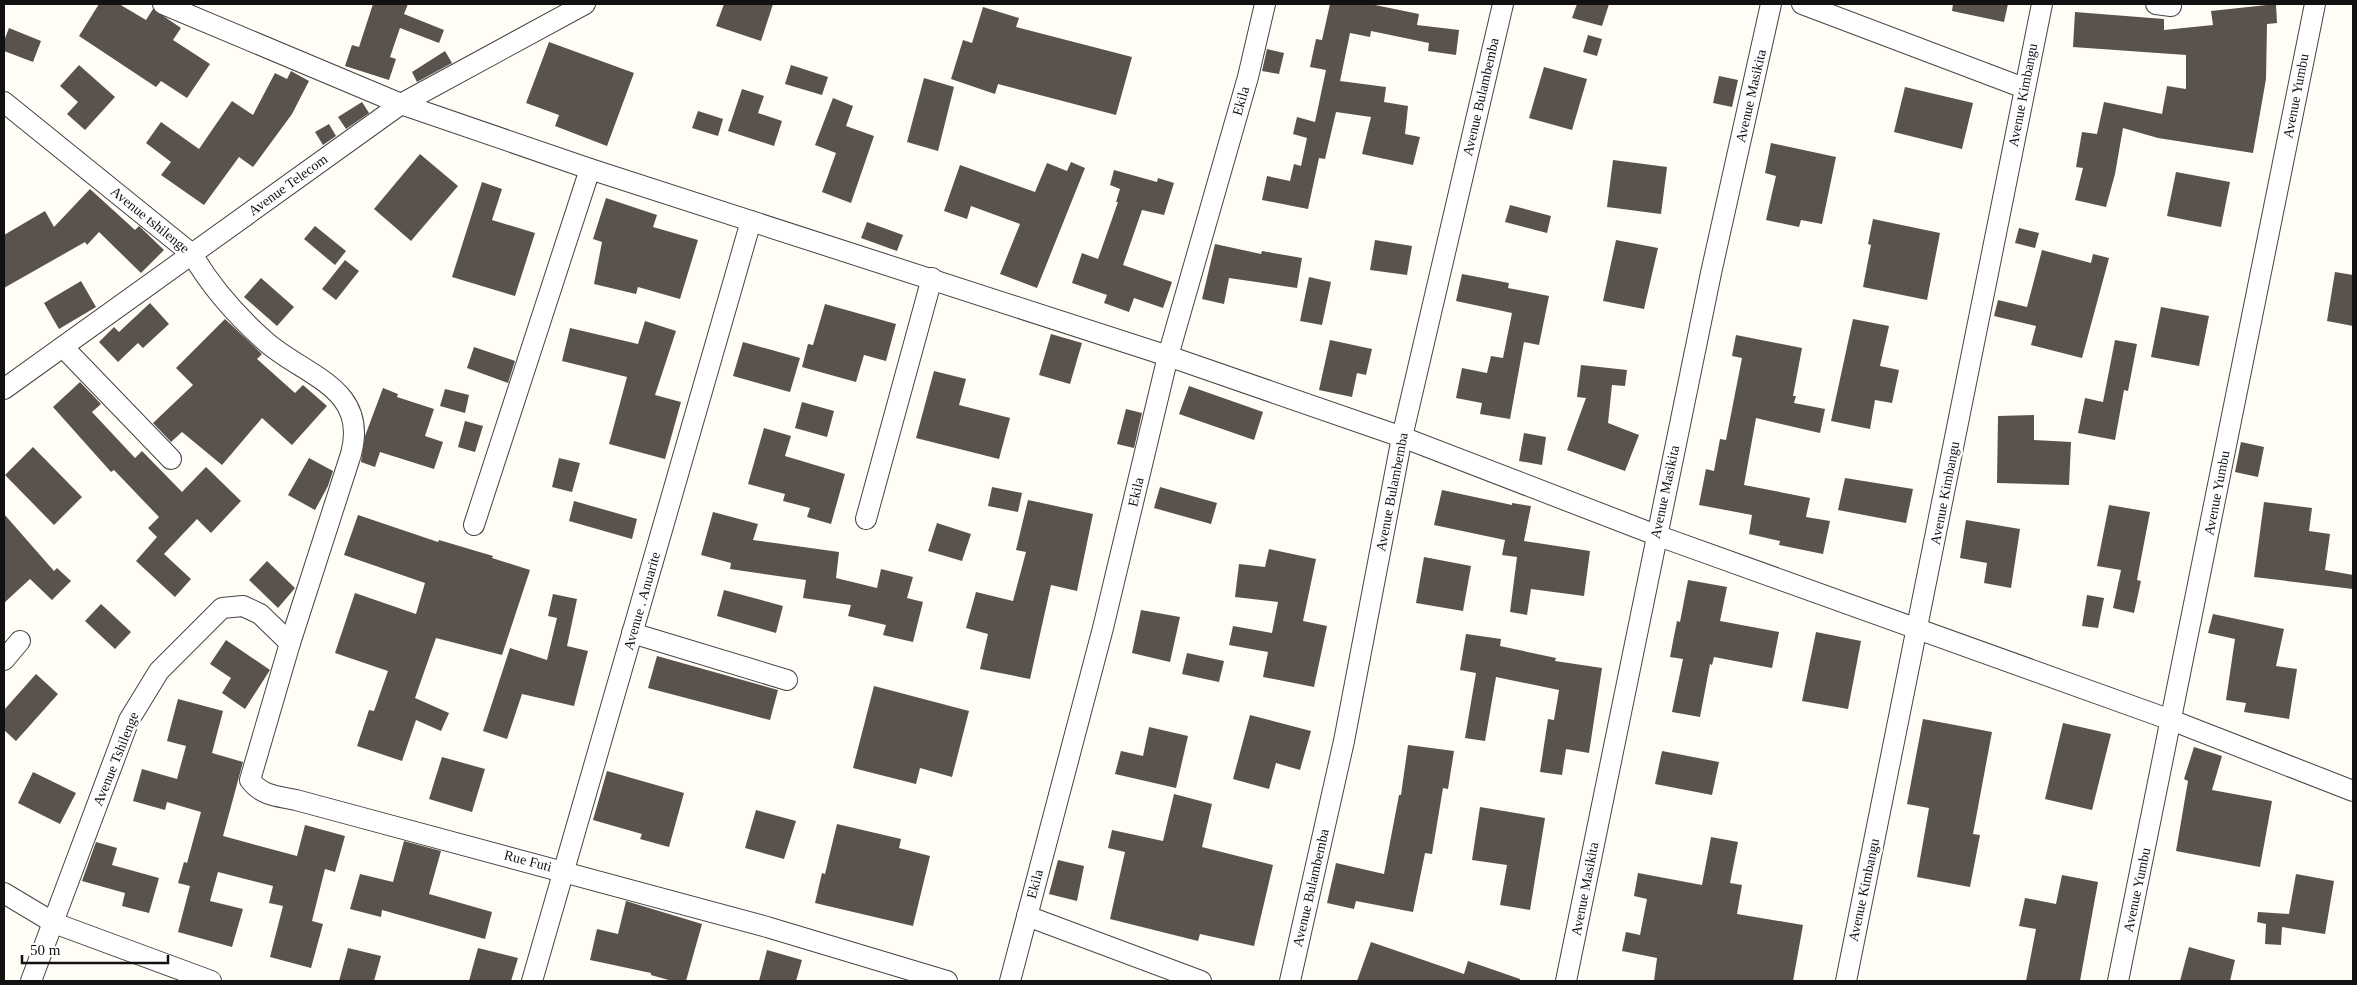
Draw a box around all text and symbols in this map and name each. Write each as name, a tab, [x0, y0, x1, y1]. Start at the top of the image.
street label: Avenue Bulambemba	[1460, 36, 1502, 157]
street label: Avenue Kimbangu	[2006, 42, 2040, 148]
street label: Avenue Masikita	[1733, 47, 1769, 144]
street label: Avenue Yumbu	[2280, 52, 2312, 140]
street label: Ekila	[1230, 84, 1252, 117]
street label: Avenue Telecom	[246, 151, 330, 219]
street label: Avenue tshilenge	[108, 184, 192, 256]
street label: Avenue Bulambemba	[1373, 431, 1411, 553]
street label: Avenue Kimbangu	[1928, 440, 1962, 546]
street label: Avenue Masikita	[1648, 443, 1682, 540]
street label: Avenue Yumbu	[2201, 449, 2233, 537]
street label: Ekila	[1125, 475, 1147, 508]
street label: Avenue . Anuarite	[621, 550, 663, 652]
street label: Avenue Tshilenge	[90, 710, 142, 808]
street label: Avenue Bulambemba	[1290, 827, 1332, 948]
street label: Avenue Kimbangu	[1846, 837, 1882, 943]
street label: Avenue Masikita	[1569, 840, 1602, 937]
street label: Avenue Yumbu	[2121, 846, 2153, 934]
street label: Rue Futi	[503, 847, 554, 875]
street label: Ekila	[1024, 867, 1046, 900]
scale bar	[22, 932, 169, 964]
text: 50 m	[30, 942, 61, 958]

